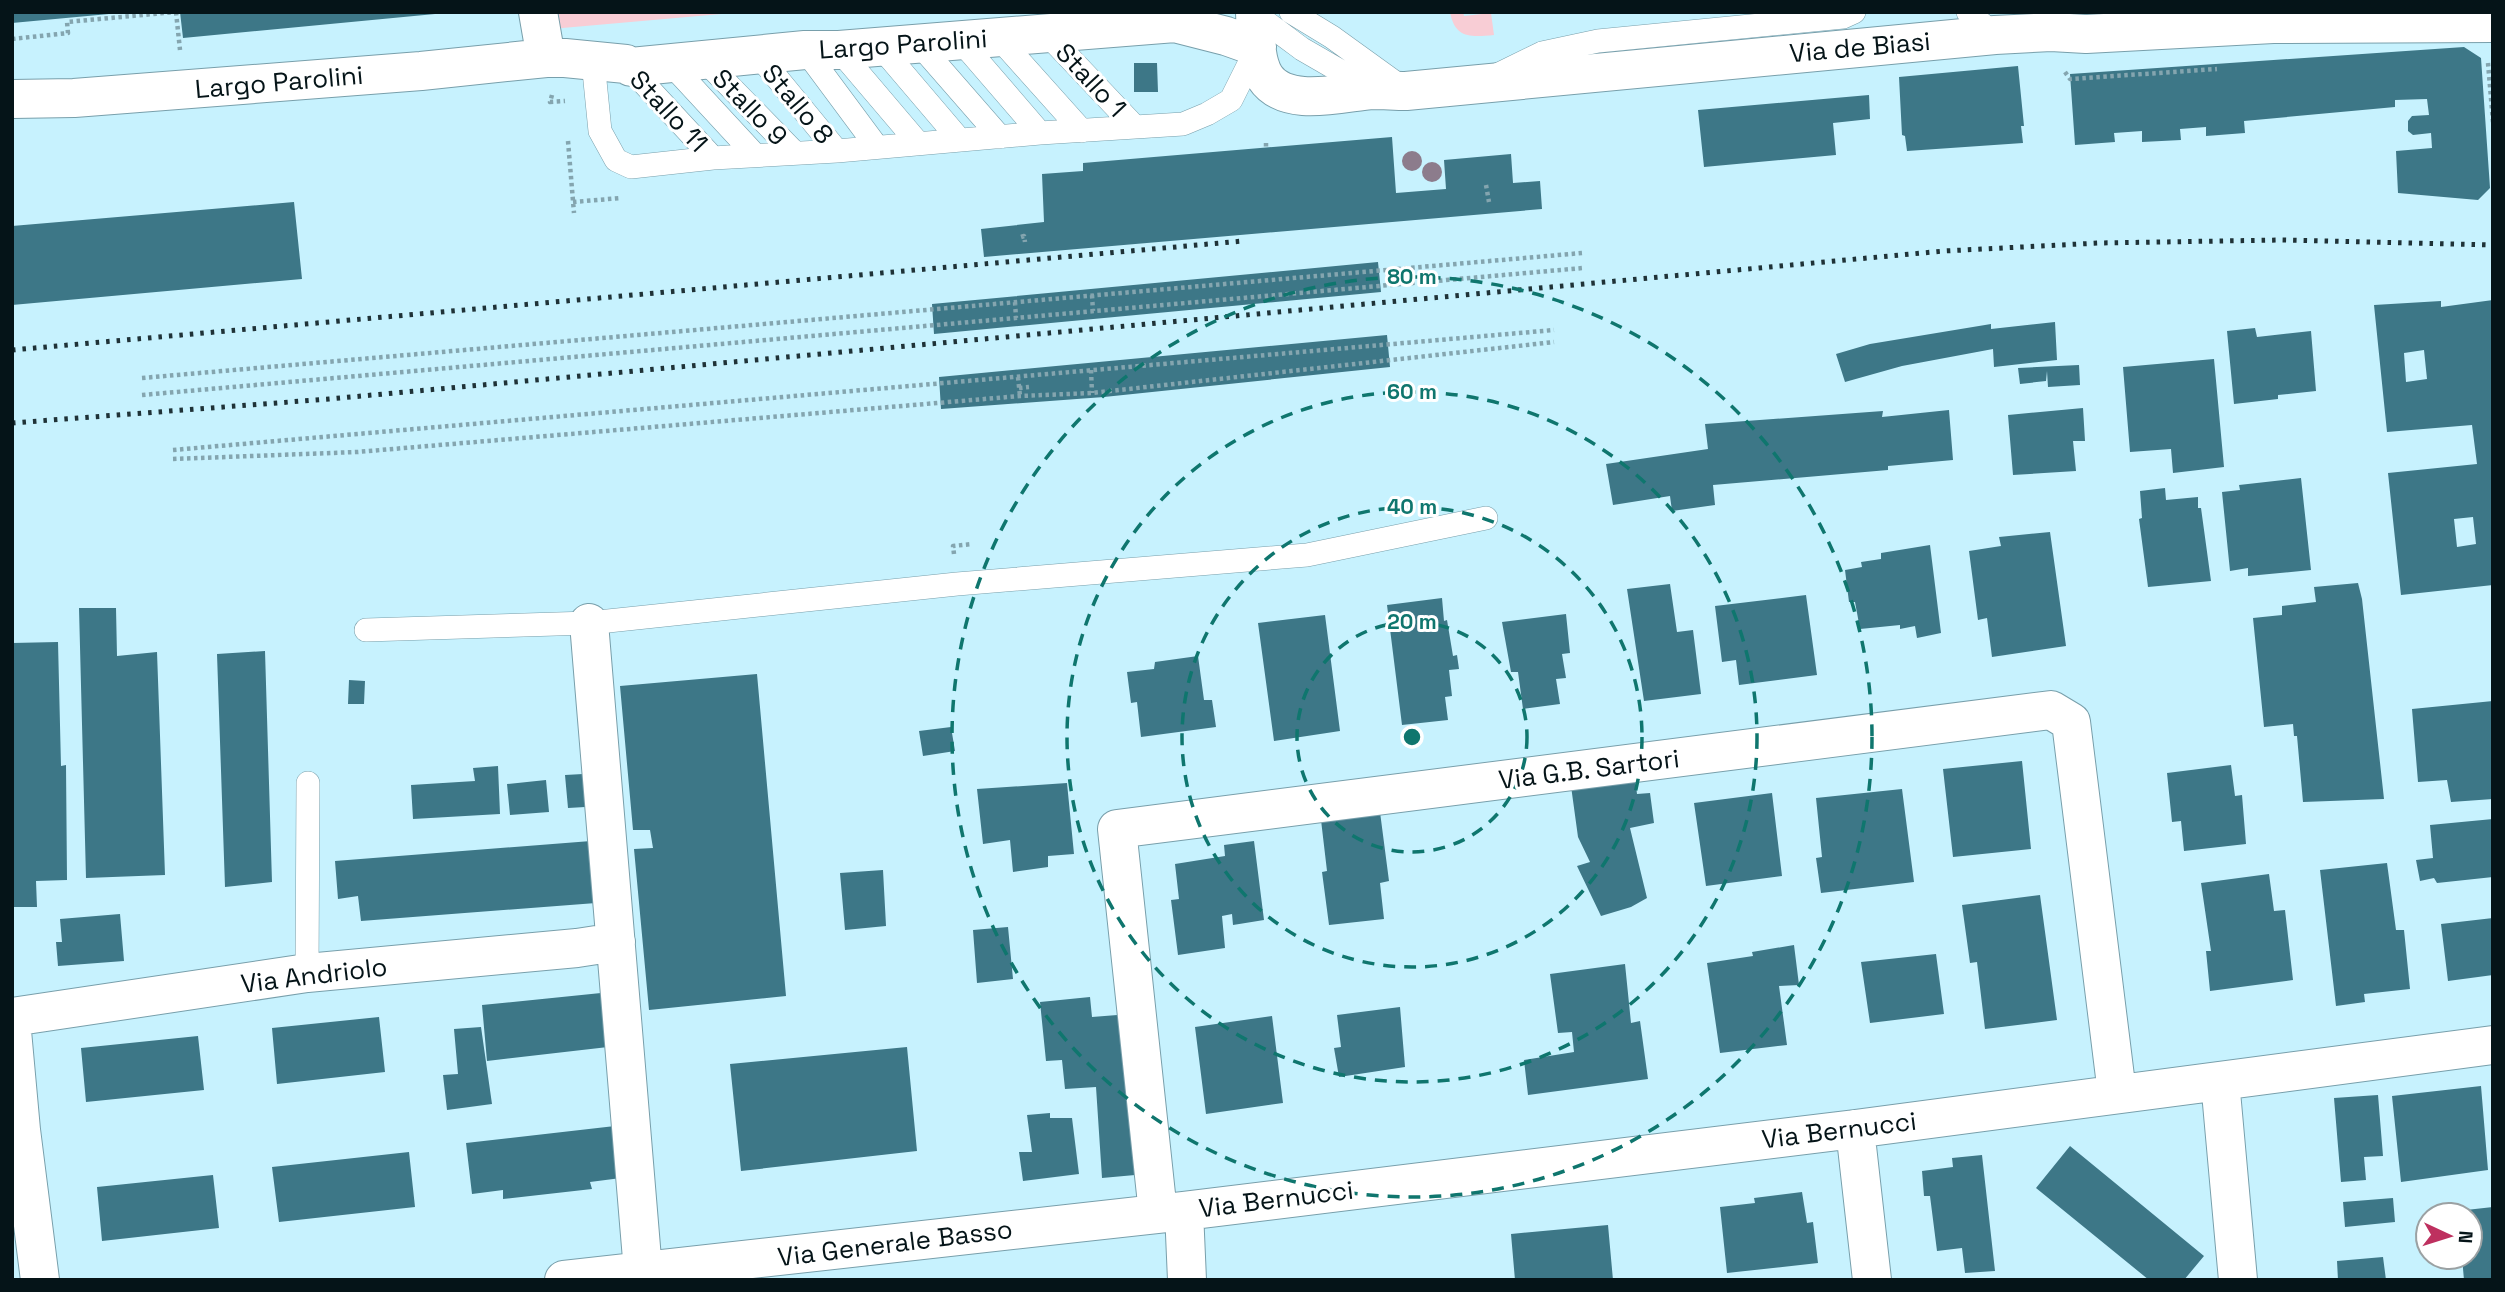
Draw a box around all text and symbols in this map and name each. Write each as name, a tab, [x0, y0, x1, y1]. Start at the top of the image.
street label: Largo Parolini	[818, 21, 988, 67]
street label: Via de Biasi	[1788, 24, 1932, 70]
street label: Stallo 1	[1048, 36, 1134, 124]
street label: Stallo 8	[755, 57, 841, 151]
street label: Largo Parolini	[194, 58, 364, 106]
street label: Stallo 9	[705, 61, 795, 153]
street label: Stallo 11	[622, 63, 716, 159]
text: 80 m	[1387, 263, 1437, 290]
text: 60 m	[1387, 378, 1437, 405]
text: 40 m	[1387, 493, 1437, 520]
text: 20 m	[1387, 608, 1437, 635]
centre of rings	[1400, 725, 1424, 749]
street label: Via G.B. Sartori	[1497, 741, 1681, 797]
street label: Via Andriolo	[239, 949, 389, 1001]
street label: Via Bernucci	[1760, 1104, 1918, 1156]
street label: Via Bernucci	[1197, 1173, 1355, 1225]
north arrow	[2414, 1201, 2484, 1271]
street label: Via Generale Basso	[776, 1212, 1014, 1274]
text: N	[2453, 1230, 2478, 1244]

